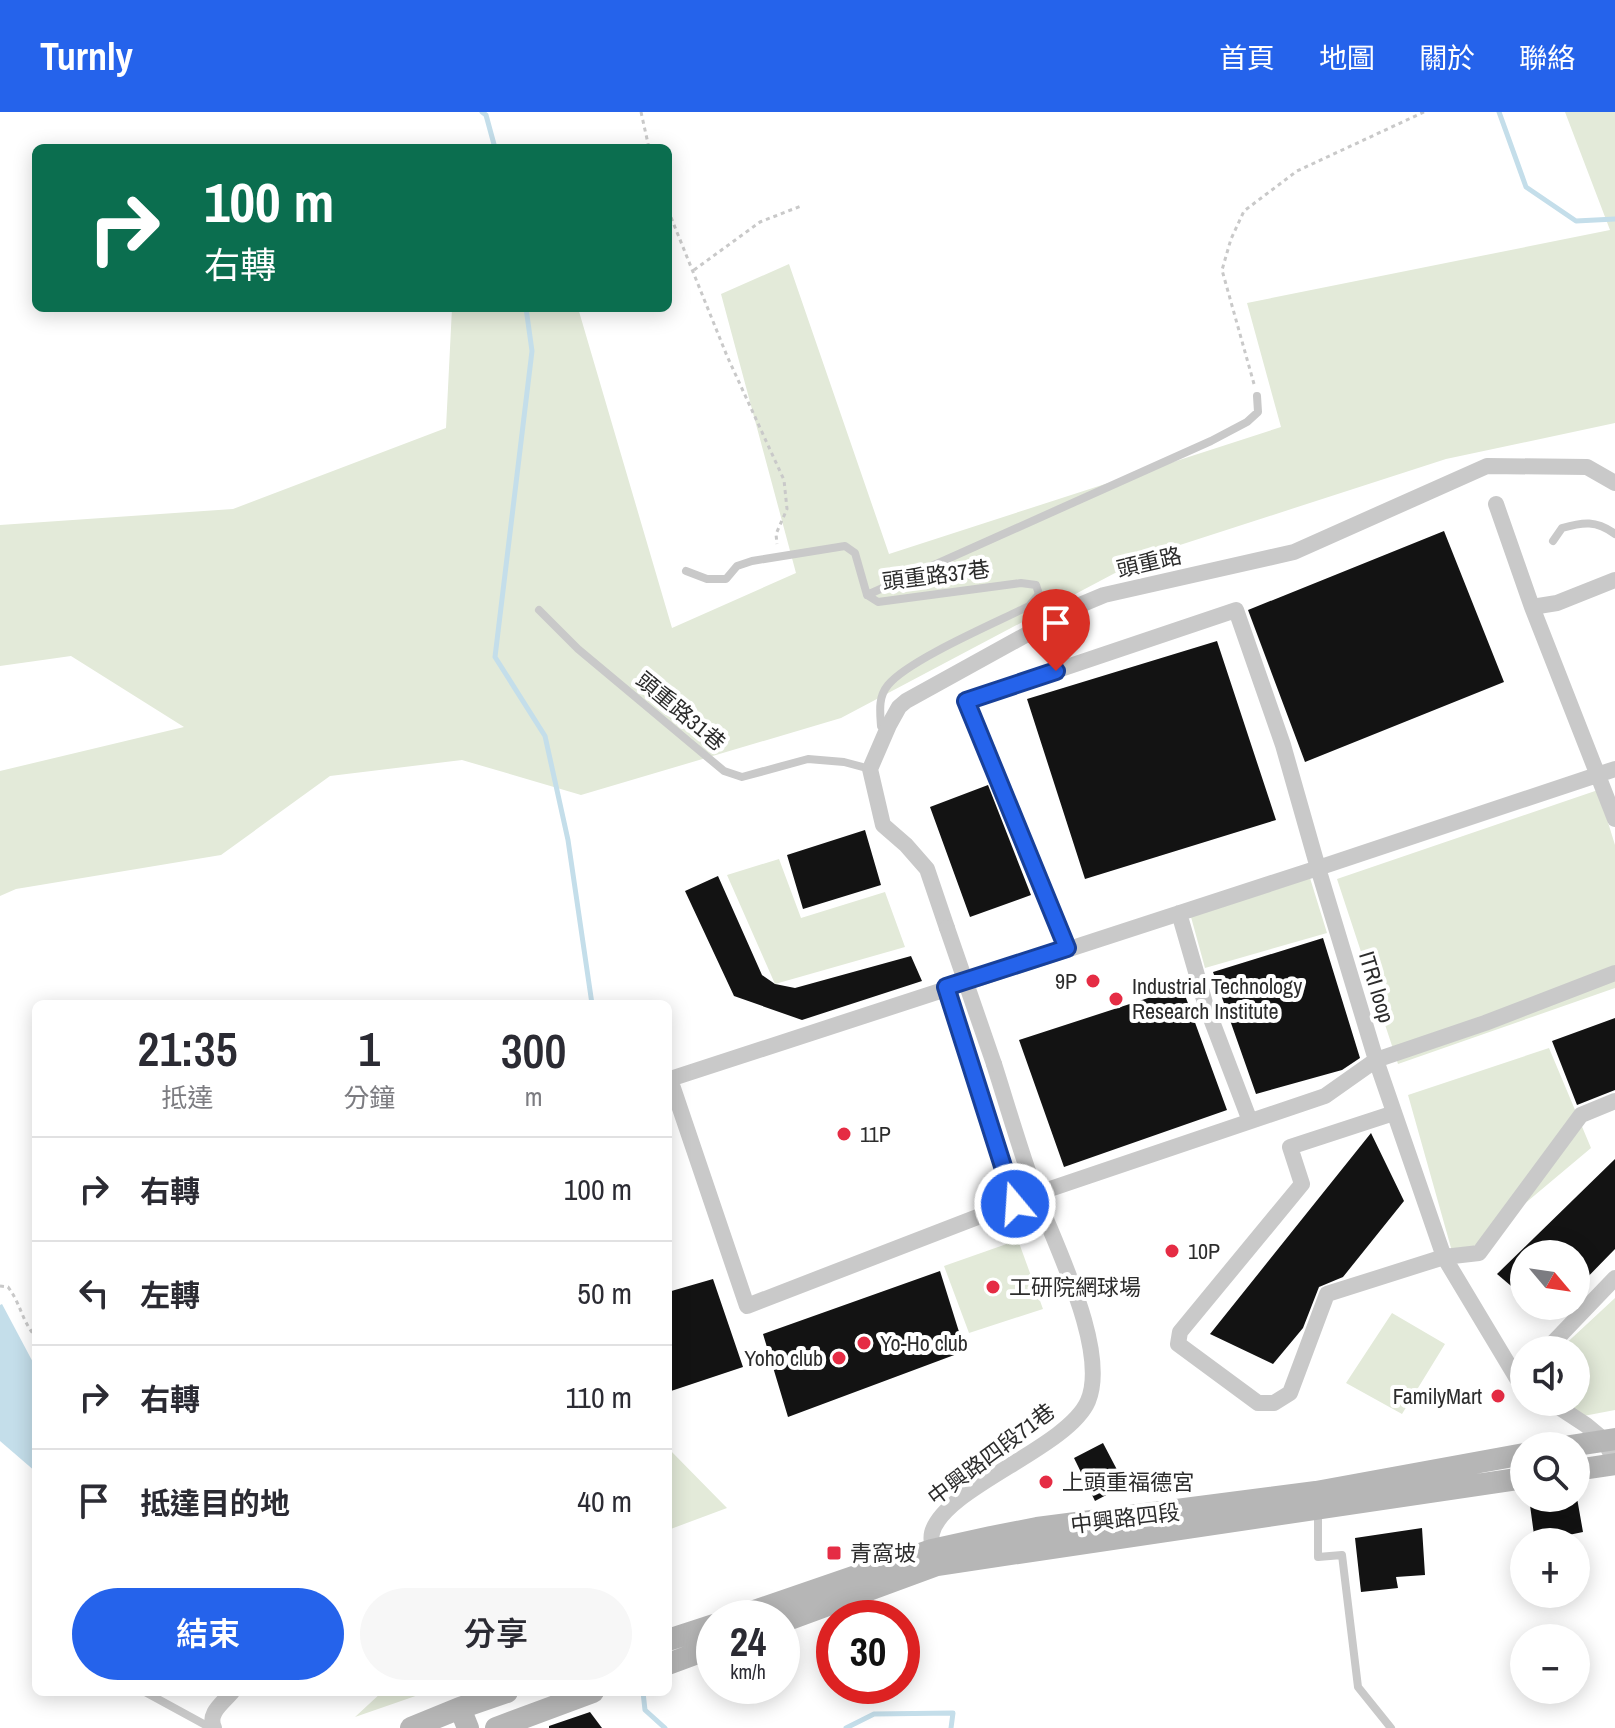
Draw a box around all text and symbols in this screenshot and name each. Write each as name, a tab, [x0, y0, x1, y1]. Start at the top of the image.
text: Turnly	[40, 31, 133, 82]
text: 首頁	[1219, 39, 1275, 77]
text: 地圖	[1319, 39, 1375, 77]
text: 關於	[1419, 39, 1475, 77]
text: 聯絡	[1519, 39, 1575, 77]
text: 100 m	[204, 164, 334, 239]
icon: right	[72, 176, 176, 280]
text: 右轉	[204, 241, 276, 289]
street label: 頭重路	[1113, 540, 1185, 584]
street label: 頭重路37巷	[881, 554, 991, 596]
pin	[1022, 589, 1090, 671]
icon: arrive	[1034, 601, 1078, 645]
street label: 頭重路31巷	[630, 665, 732, 757]
street label: ITRI loop	[1352, 948, 1402, 1026]
place label: 9P	[1055, 966, 1077, 996]
place label: Industrial Technology Research Institute	[1132, 971, 1302, 1026]
marker: 9P	[1084, 972, 1102, 990]
marker: Industrial Technology Research Institute	[1107, 990, 1125, 1008]
text: 21:35	[138, 1016, 238, 1081]
text: 1	[358, 1016, 380, 1081]
text: 300	[501, 1018, 566, 1083]
text: m	[525, 1079, 542, 1114]
text: 抵達	[162, 1080, 214, 1115]
text: 分鐘	[343, 1080, 395, 1115]
place label: 11P	[860, 1119, 891, 1149]
marker: 11P	[835, 1125, 853, 1143]
position arrow	[973, 1162, 1057, 1246]
icon: right	[72, 1167, 116, 1211]
text: 100 m	[564, 1169, 632, 1209]
text: 右轉	[140, 1171, 200, 1211]
place label: 10P	[1188, 1236, 1220, 1266]
north arrow	[1510, 1240, 1590, 1320]
map controls	[1510, 1240, 1590, 1704]
marker: 10P	[1163, 1242, 1181, 1260]
icon: left	[72, 1271, 116, 1315]
place label: 工研院網球場	[1009, 1272, 1141, 1302]
text: 50 m	[577, 1273, 632, 1313]
text: 左轉	[140, 1275, 200, 1315]
marker: 工研院網球場	[984, 1278, 1002, 1296]
place label: Yo-Ho club	[880, 1328, 968, 1358]
marker: Yo-Ho club	[855, 1334, 873, 1352]
button: sound	[1510, 1336, 1590, 1416]
place label: Yoho club	[744, 1343, 823, 1373]
marker: Yoho club	[830, 1349, 848, 1367]
icon: right	[72, 1375, 116, 1419]
text: 110 m	[565, 1377, 632, 1417]
text: 右轉	[140, 1379, 200, 1419]
place label: FamilyMart	[1393, 1381, 1482, 1411]
marker: FamilyMart	[1489, 1387, 1507, 1405]
street label: 中興路四段71巷	[921, 1396, 1061, 1512]
button: search	[1510, 1432, 1590, 1512]
place label: 上頭重福德宮	[1062, 1467, 1194, 1497]
marker: 上頭重福德宮	[1037, 1473, 1055, 1491]
icon: arrive	[72, 1479, 116, 1523]
text: 40 m	[577, 1481, 632, 1521]
text: 抵達目的地	[140, 1483, 290, 1523]
street label: 中興路四段	[1069, 1496, 1181, 1540]
button: +	[1510, 1528, 1590, 1608]
place label: 青窩坡	[850, 1538, 916, 1568]
marker: 青窩坡	[825, 1544, 843, 1562]
button: 結束	[72, 1588, 344, 1680]
button: 分享	[360, 1588, 632, 1680]
speed limit sign: 30	[816, 1600, 920, 1704]
text: 24	[730, 1615, 766, 1668]
button: −	[1510, 1624, 1590, 1704]
text: km/h	[730, 1658, 766, 1685]

